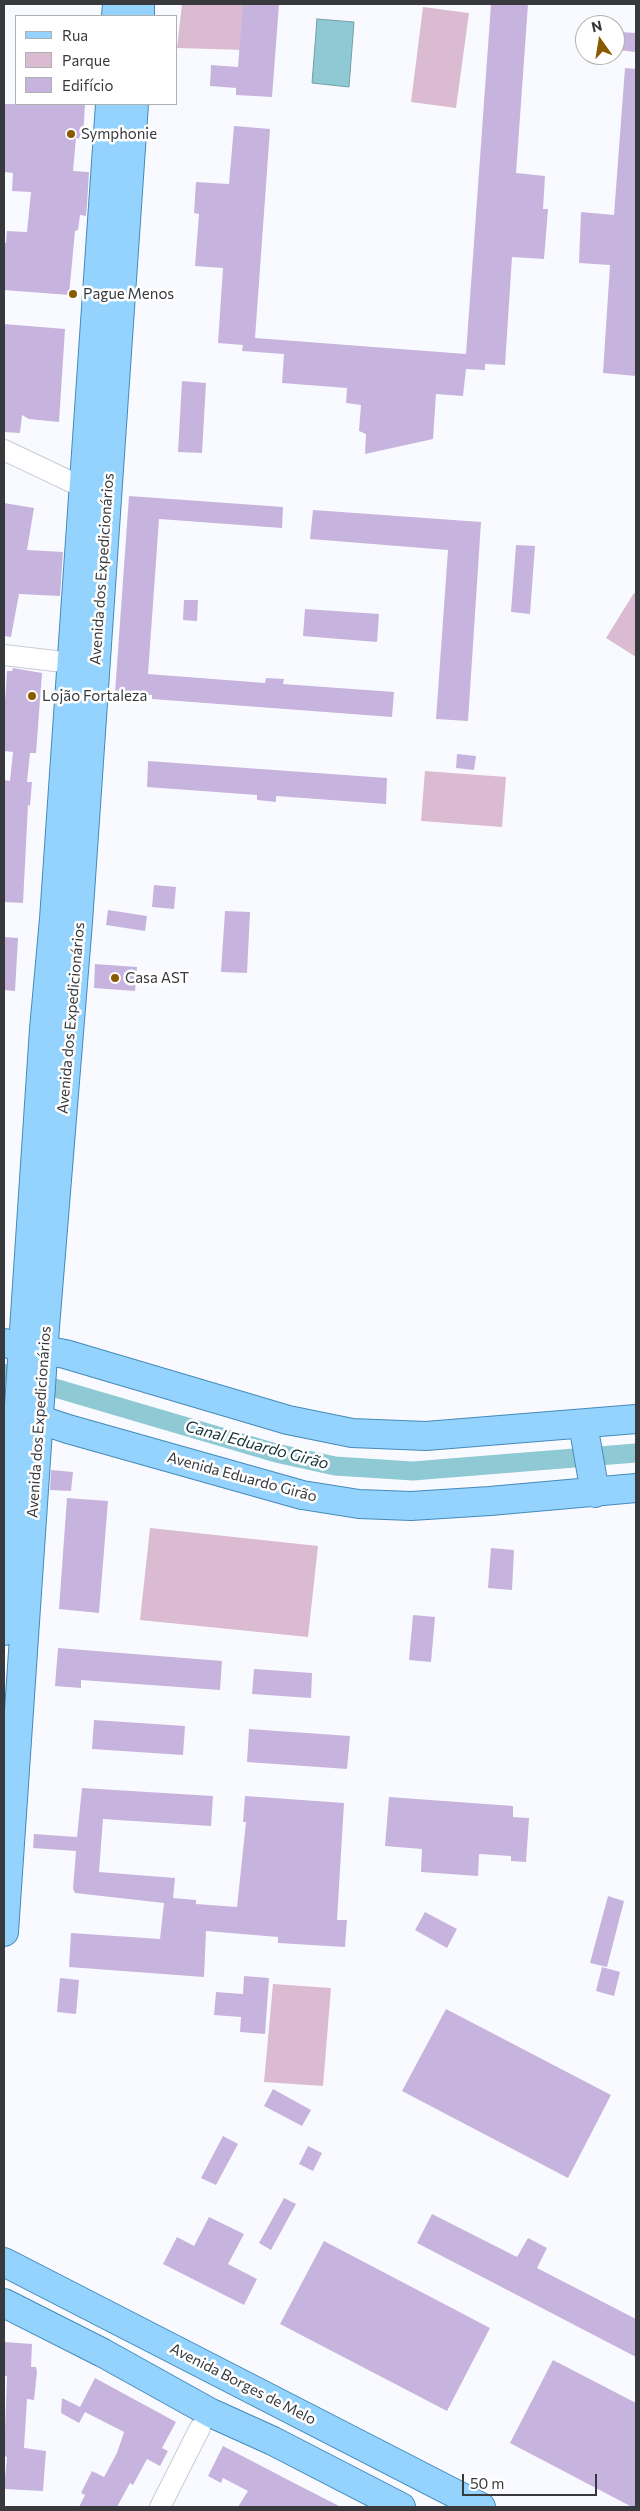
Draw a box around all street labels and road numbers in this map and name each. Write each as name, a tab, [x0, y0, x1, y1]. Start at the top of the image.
street label: Avenida dos Expedicionários	[86, 472, 118, 666]
street label: Avenida dos Expedicionários	[54, 921, 88, 1115]
street label: Avenida dos Expedicionários	[23, 1325, 55, 1519]
street label: Avenida Eduardo Girão	[165, 1448, 319, 1506]
street label: Avenida Borges de Melo	[167, 2339, 319, 2429]

